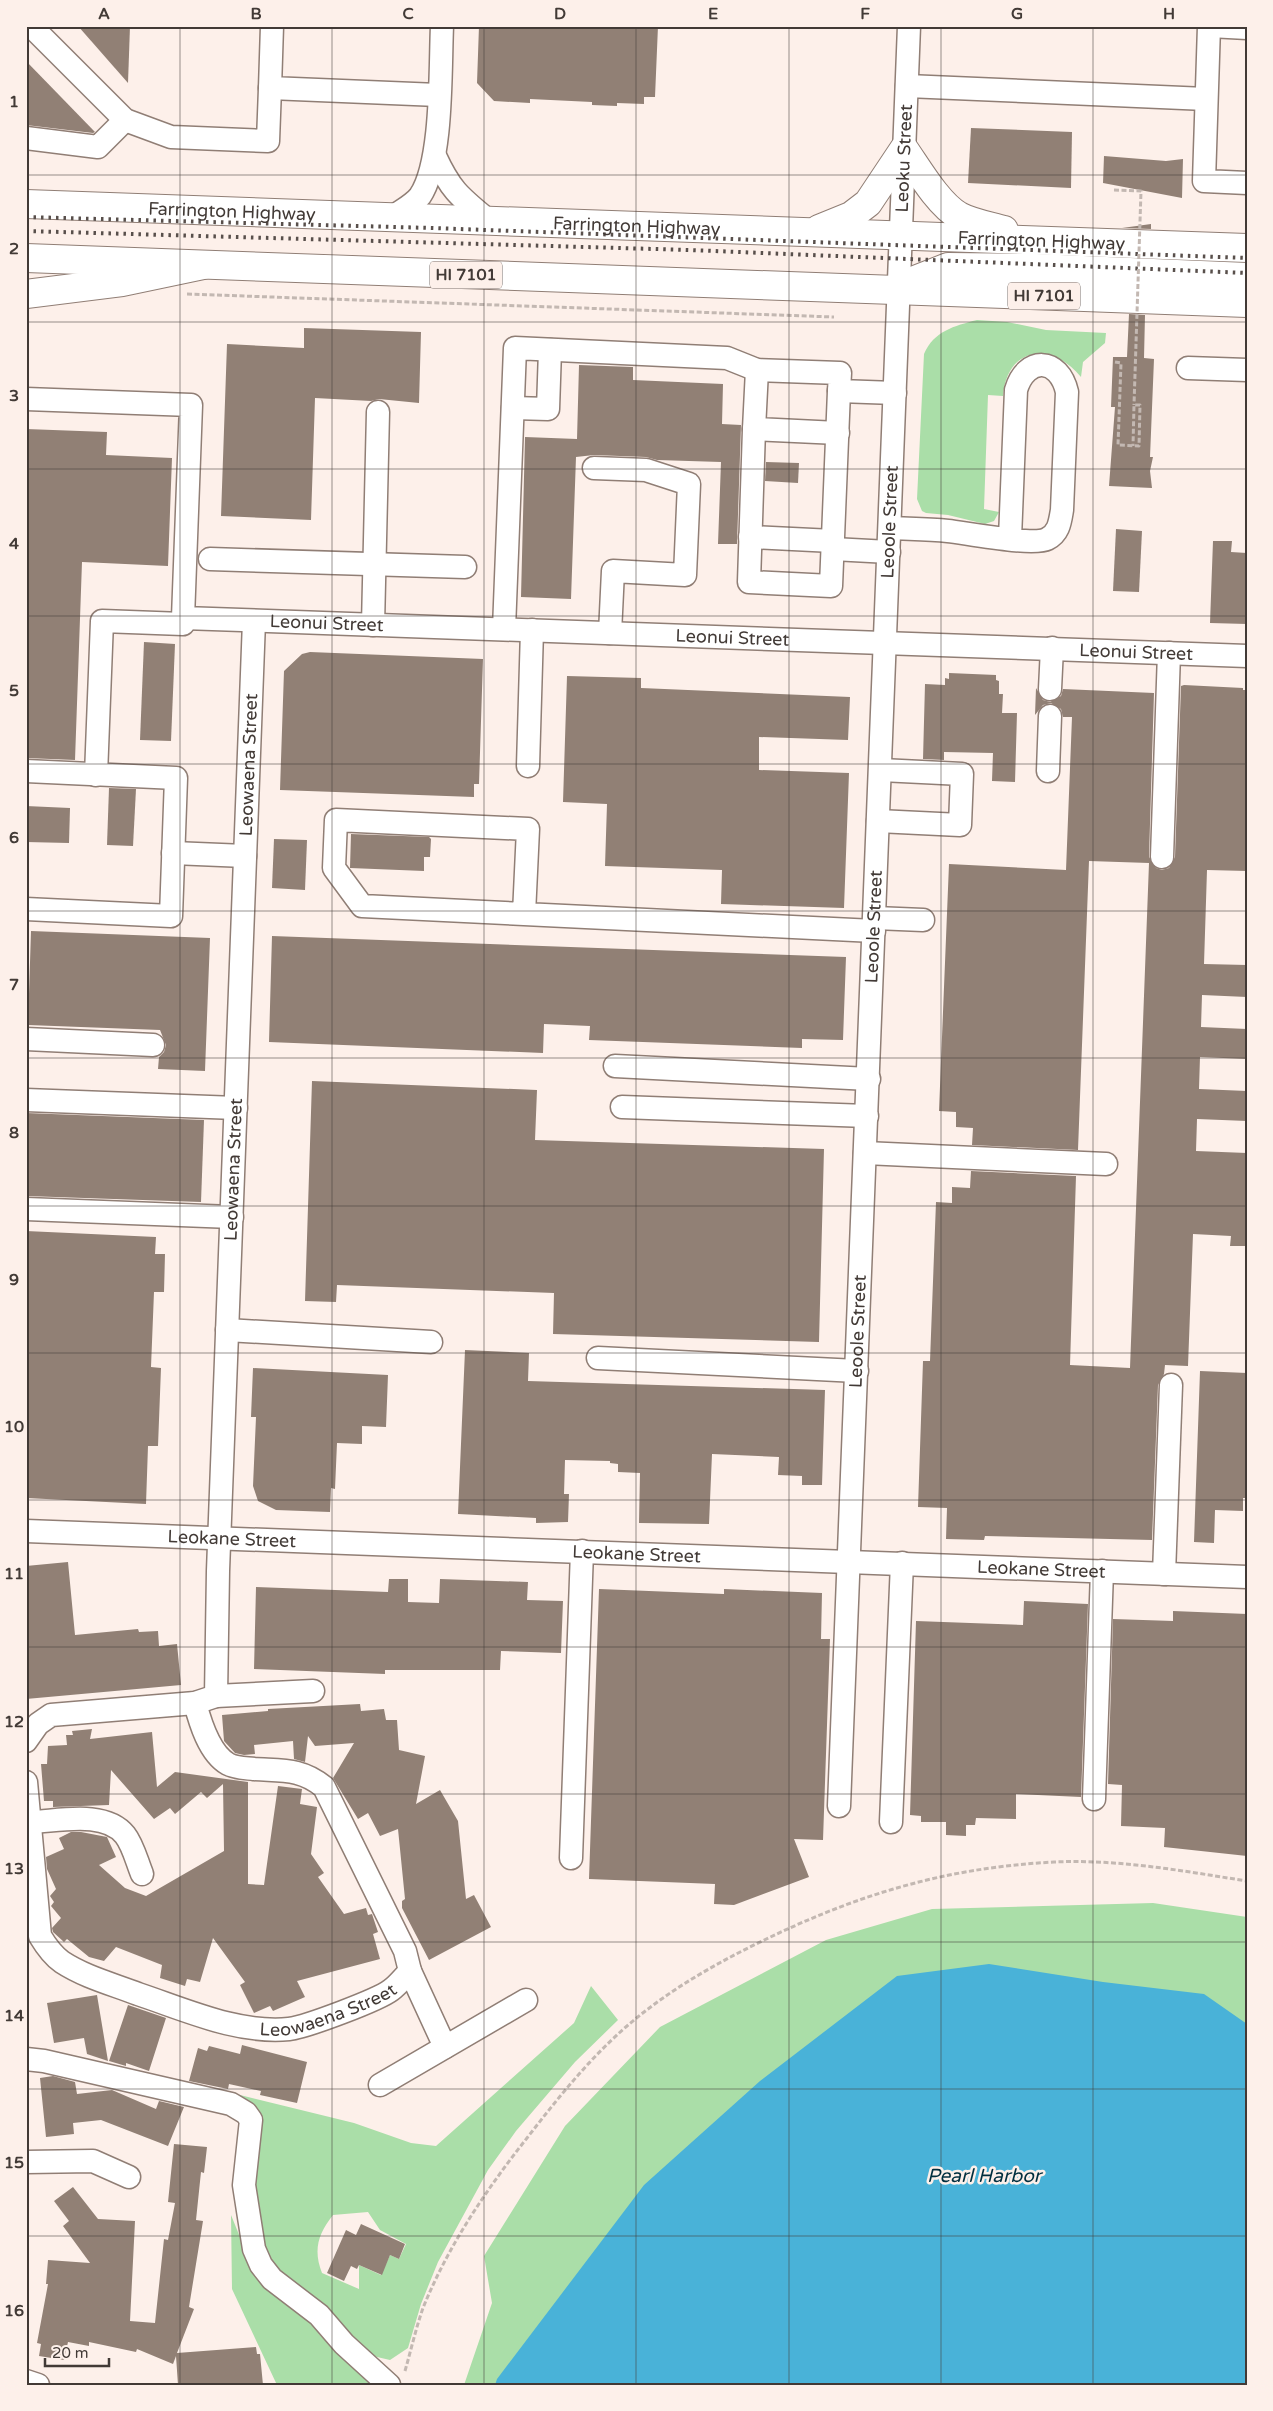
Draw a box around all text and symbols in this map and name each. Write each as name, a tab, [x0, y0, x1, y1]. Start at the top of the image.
text: A	[98, 4, 110, 24]
text: B	[250, 4, 262, 24]
text: C	[402, 4, 414, 24]
text: D	[554, 4, 566, 24]
text: E	[708, 4, 718, 24]
text: F	[860, 4, 870, 24]
text: G	[1011, 4, 1023, 24]
text: H	[1163, 4, 1175, 24]
text: 1	[9, 92, 19, 112]
street label: Leoku Street	[891, 104, 917, 213]
street label: Farrington Highway	[148, 197, 316, 225]
street label: Farrington Highway	[552, 212, 721, 240]
street label: Farrington Highway	[957, 227, 1126, 255]
text: 2	[9, 239, 19, 259]
road number: HI 7101	[430, 262, 502, 288]
road number: HI 7101	[1008, 282, 1080, 310]
text: 3	[9, 386, 19, 406]
street label: Leoole Street	[876, 465, 903, 579]
text: 4	[9, 534, 19, 554]
street label: Leonui Street	[269, 610, 384, 636]
street label: Leonui Street	[675, 625, 790, 651]
street label: Leonui Street	[1079, 639, 1194, 665]
text: 5	[9, 681, 19, 701]
street label: Leowaena Street	[235, 693, 262, 837]
text: 6	[9, 828, 19, 848]
street label: Leoole Street	[860, 869, 887, 984]
text: 7	[9, 975, 19, 995]
street label: Leowaena Street	[220, 1097, 247, 1242]
text: 8	[9, 1123, 19, 1143]
text: 9	[9, 1270, 19, 1290]
street label: Leoole Street	[844, 1274, 871, 1388]
text: 10	[4, 1417, 24, 1437]
street label: Leokane Street	[167, 1525, 297, 1552]
street label: Leokane Street	[572, 1541, 701, 1567]
street label: Leokane Street	[977, 1556, 1106, 1583]
text: 11	[4, 1564, 24, 1584]
text: 12	[4, 1712, 24, 1732]
text: 13	[4, 1859, 24, 1879]
street label: Leowaena Street	[259, 1979, 401, 2041]
text: 14	[4, 2006, 24, 2026]
text: 15	[4, 2153, 24, 2173]
water label: Pearl Harbor	[927, 2165, 1044, 2187]
text: 16	[4, 2301, 24, 2321]
scale bar	[45, 2336, 109, 2368]
text: 20 m	[52, 2344, 89, 2362]

